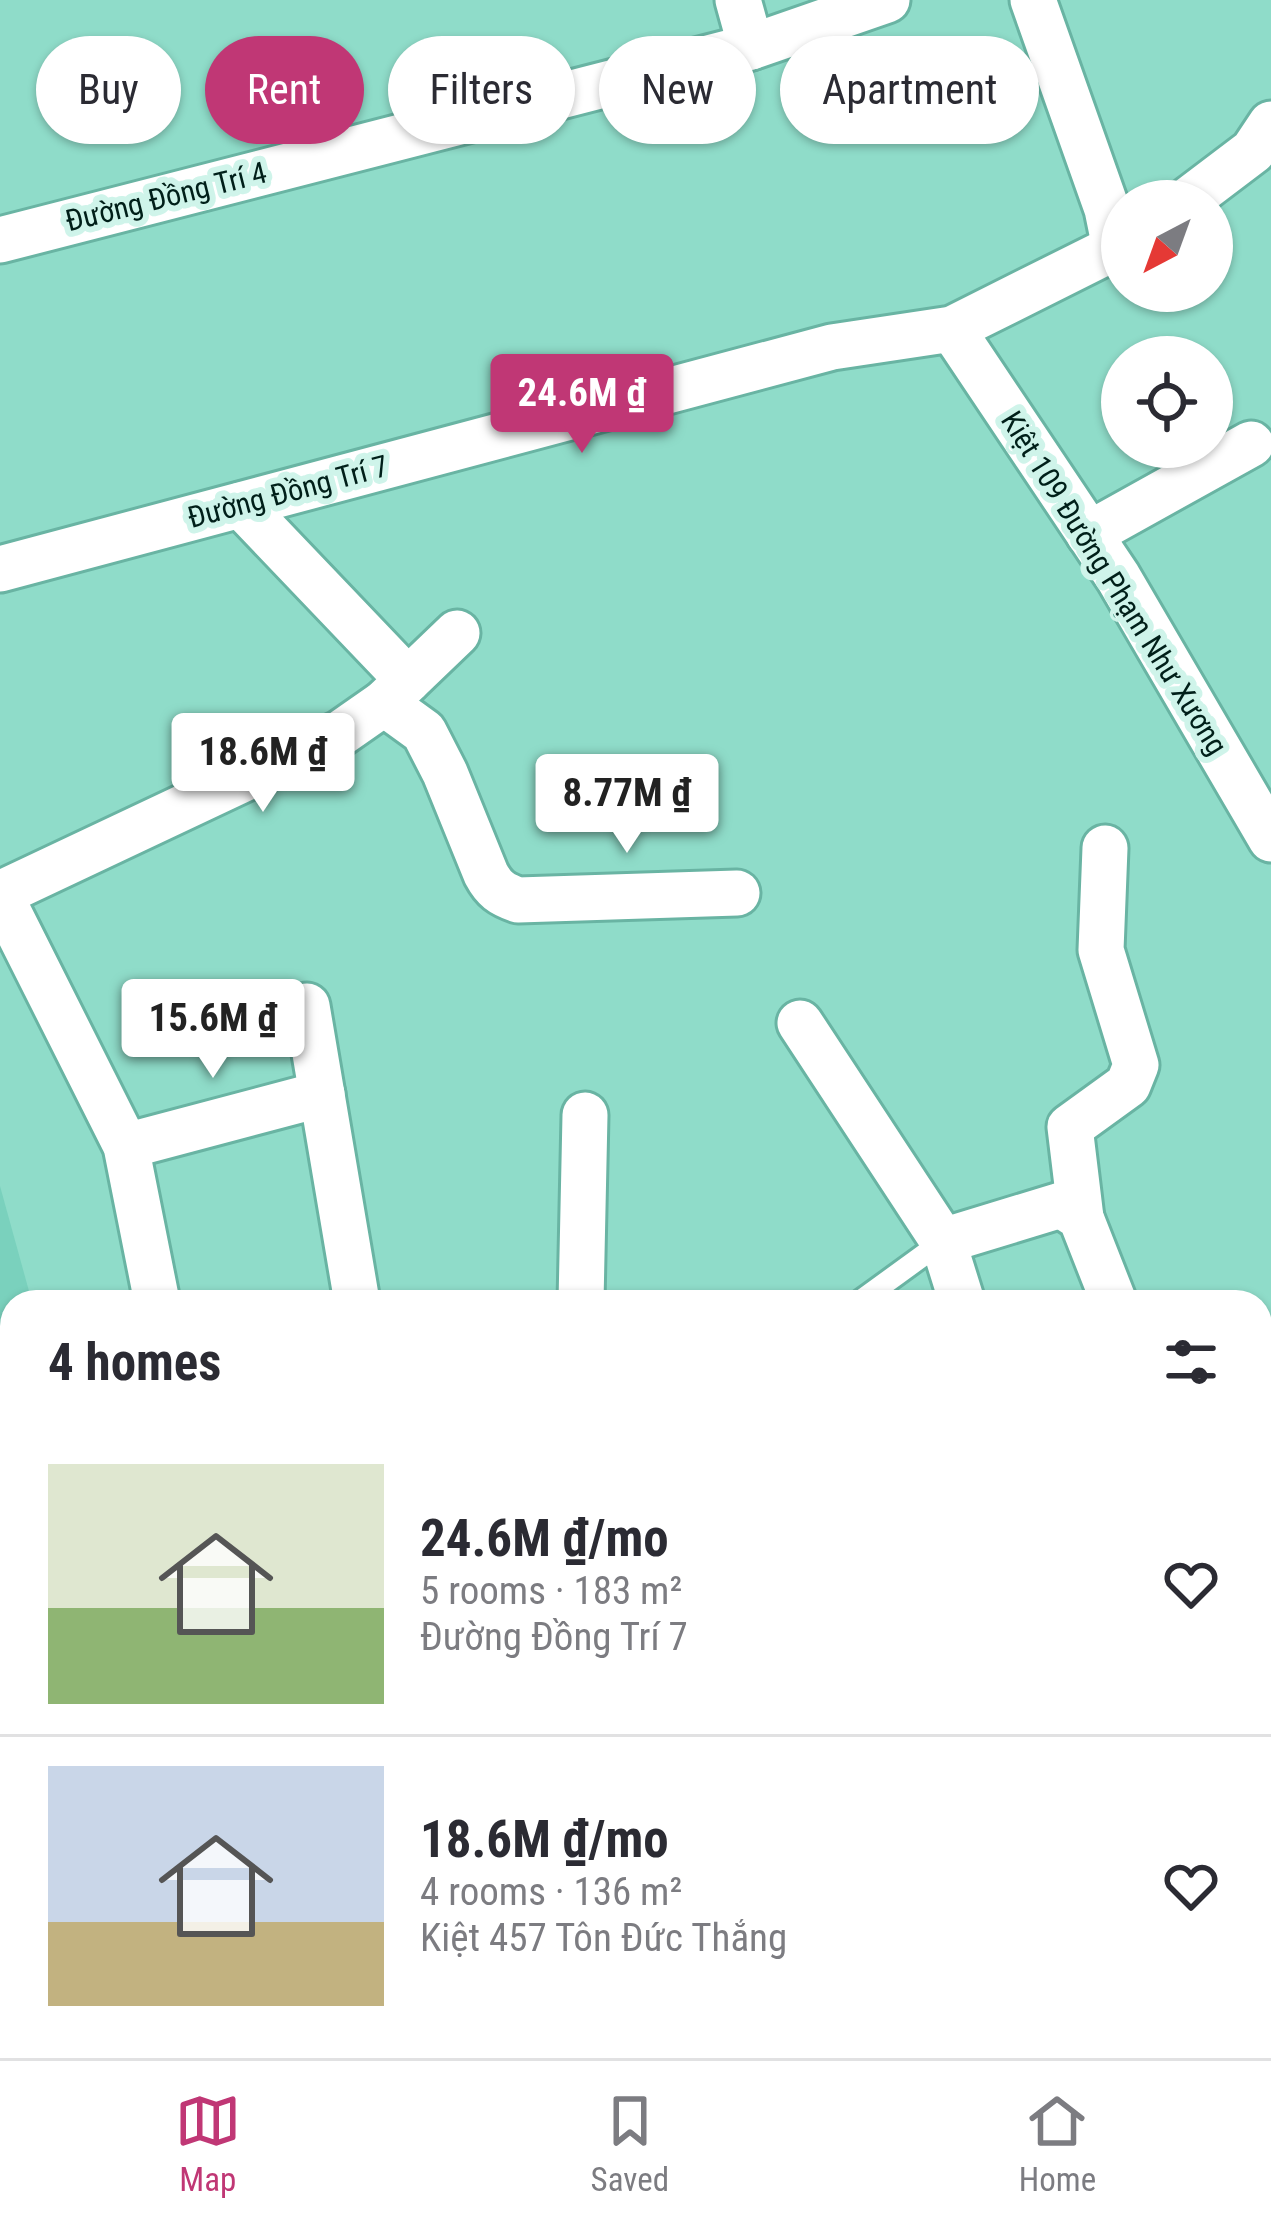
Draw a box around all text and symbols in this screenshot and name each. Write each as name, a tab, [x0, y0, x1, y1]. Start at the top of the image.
chip: Buy	[36, 36, 181, 144]
chip: Rent	[205, 36, 364, 144]
chip: Filters	[388, 36, 575, 144]
chip: New	[599, 36, 756, 144]
chip: Apartment	[780, 36, 1039, 144]
street label: Đường Đồng Trí 4	[62, 155, 270, 238]
north arrow	[1101, 180, 1233, 312]
map controls	[1101, 180, 1233, 468]
button: locate	[1101, 336, 1233, 468]
pin: 24.6M ₫	[471, 354, 693, 456]
text: 24.6M ₫	[518, 370, 646, 416]
street label: Kiệt 109 Đường Phạm Như Xương	[994, 405, 1235, 761]
street label: Đường Đồng Trí 7	[184, 448, 392, 535]
pin: 18.6M ₫	[152, 713, 374, 815]
text: 18.6M ₫	[199, 729, 327, 775]
pin: 8.77M ₫	[516, 754, 738, 856]
text: 8.77M ₫	[563, 770, 691, 816]
pin: 15.6M ₫	[102, 979, 324, 1081]
text: 15.6M ₫	[149, 995, 277, 1041]
icon: filters	[1158, 1329, 1224, 1395]
text: 4 homes	[48, 1333, 221, 1392]
text: 24.6M ₫/mo	[420, 1509, 669, 1568]
icon: home	[144, 1512, 288, 1656]
icon: heart	[1158, 1551, 1224, 1617]
text: 5 rooms · 183 m²	[420, 1568, 682, 1614]
text: Đường Đồng Trí 7	[420, 1614, 688, 1660]
text: 18.6M ₫/mo	[420, 1810, 669, 1869]
icon: home	[144, 1814, 288, 1958]
icon: heart	[1158, 1853, 1224, 1919]
text: 4 rooms · 136 m²	[420, 1869, 682, 1915]
text: Kiệt 457 Tôn Đức Thắng	[420, 1915, 787, 1961]
tab: Map	[175, 2088, 241, 2199]
tab: Saved	[591, 2088, 669, 2199]
tab: Home	[1019, 2088, 1096, 2199]

